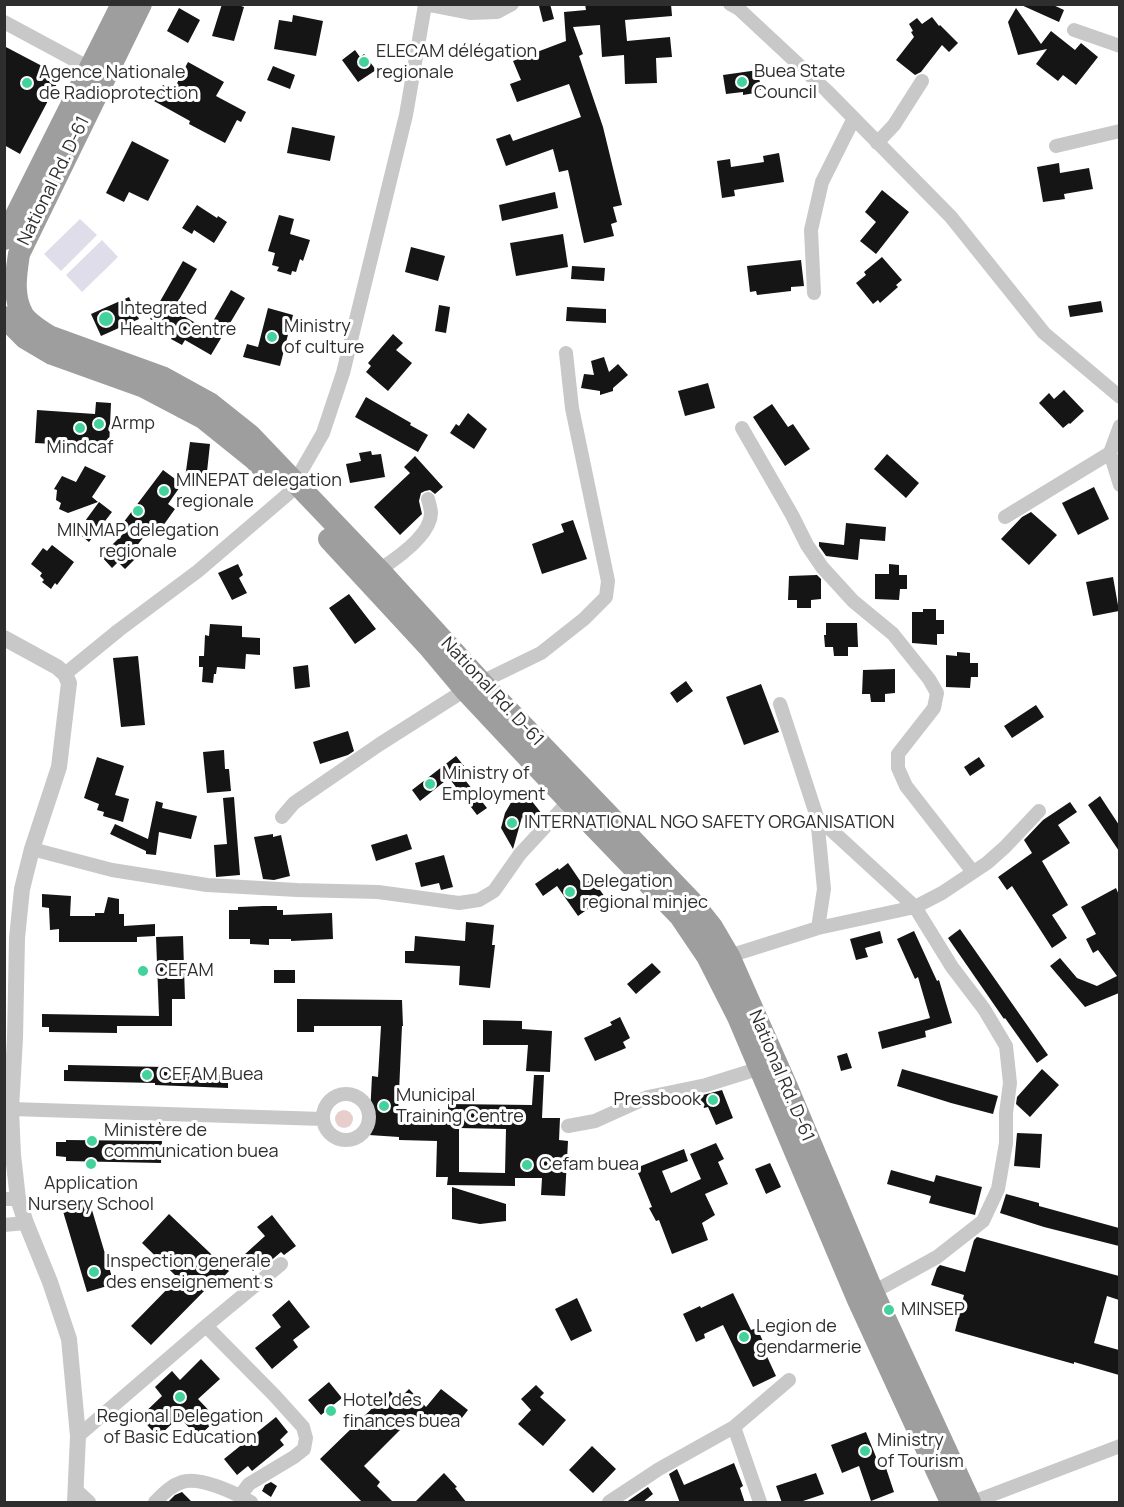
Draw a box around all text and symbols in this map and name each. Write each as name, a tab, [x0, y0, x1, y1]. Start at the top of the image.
place label: ELECAM délégation regionale	[376, 41, 537, 84]
marker: ELECAM délégation regionale	[357, 55, 371, 69]
place label: Buea State Council	[754, 61, 845, 104]
place label: Agence Nationale de Radioprotection	[39, 62, 198, 104]
marker: Buea State Council	[735, 75, 749, 89]
marker: Agence Nationale de Radioprotection	[20, 76, 34, 90]
street label: National Rd. D-61	[13, 113, 95, 249]
place label: Integrated Health Centre	[120, 298, 236, 340]
marker: Integrated Health Centre	[97, 310, 115, 328]
place label: Ministry of culture	[284, 316, 364, 358]
marker: Ministry of culture	[265, 330, 279, 344]
place label: Armp	[111, 413, 155, 435]
marker: Armp	[92, 417, 106, 431]
marker: Mindcaf	[73, 421, 87, 435]
place label: Mindcaf	[47, 437, 113, 459]
place label: MINEPAT delegation regionale	[176, 470, 342, 512]
marker: MINEPAT delegation regionale	[157, 484, 171, 498]
marker: MINMAP delegation regionale	[131, 504, 145, 518]
place label: MINMAP delegation regionale	[57, 520, 219, 562]
street label: National Rd. D-61	[436, 633, 548, 751]
place label: Ministry of Employment	[442, 763, 546, 806]
marker: Ministry of Employment	[423, 777, 437, 791]
place label: INTERNATIONAL NGO SAFETY ORGANISATION	[524, 812, 895, 834]
marker: INTERNATIONAL NGO SAFETY ORGANISATION	[505, 816, 519, 830]
place label: Delegation regional minjec	[582, 871, 708, 914]
marker: Delegation regional minjec	[563, 885, 577, 899]
place label: CEFAM	[155, 960, 214, 982]
marker: CEFAM	[136, 964, 150, 978]
street label: National Rd. D-61	[744, 1007, 818, 1145]
place label: CEFAM Buea	[159, 1064, 263, 1086]
marker: CEFAM Buea	[140, 1068, 154, 1082]
place label: Municipal Training Centre	[396, 1085, 524, 1128]
place label: Pressbook	[614, 1089, 701, 1111]
marker: Pressbook	[706, 1093, 720, 1107]
marker: Municipal Training Centre	[377, 1099, 391, 1113]
place label: Ministère de communication buea	[104, 1120, 278, 1162]
marker: Ministère de communication buea	[85, 1134, 99, 1148]
place label: Cefam buea	[539, 1154, 639, 1176]
marker: Application Nursery School	[84, 1157, 98, 1171]
marker: Cefam buea	[520, 1158, 534, 1172]
place label: Application Nursery School	[28, 1173, 154, 1216]
place label: Inspection generale des enseignement s	[106, 1251, 273, 1294]
marker: Inspection generale des enseignement s	[87, 1265, 101, 1279]
place label: MINSEP	[901, 1299, 965, 1321]
marker: MINSEP	[882, 1303, 896, 1317]
place label: Legion de gendarmerie	[756, 1316, 862, 1358]
marker: Legion de gendarmerie	[737, 1330, 751, 1344]
marker: Regional Delegation of Basic Education	[173, 1390, 187, 1404]
place label: Hotel des finances buea	[343, 1390, 460, 1432]
marker: Hotel des finances buea	[324, 1404, 338, 1418]
place label: Regional Delegation of Basic Education	[97, 1406, 263, 1448]
place label: Ministry of Tourism	[877, 1430, 964, 1472]
marker: Ministry of Tourism	[858, 1444, 872, 1458]

